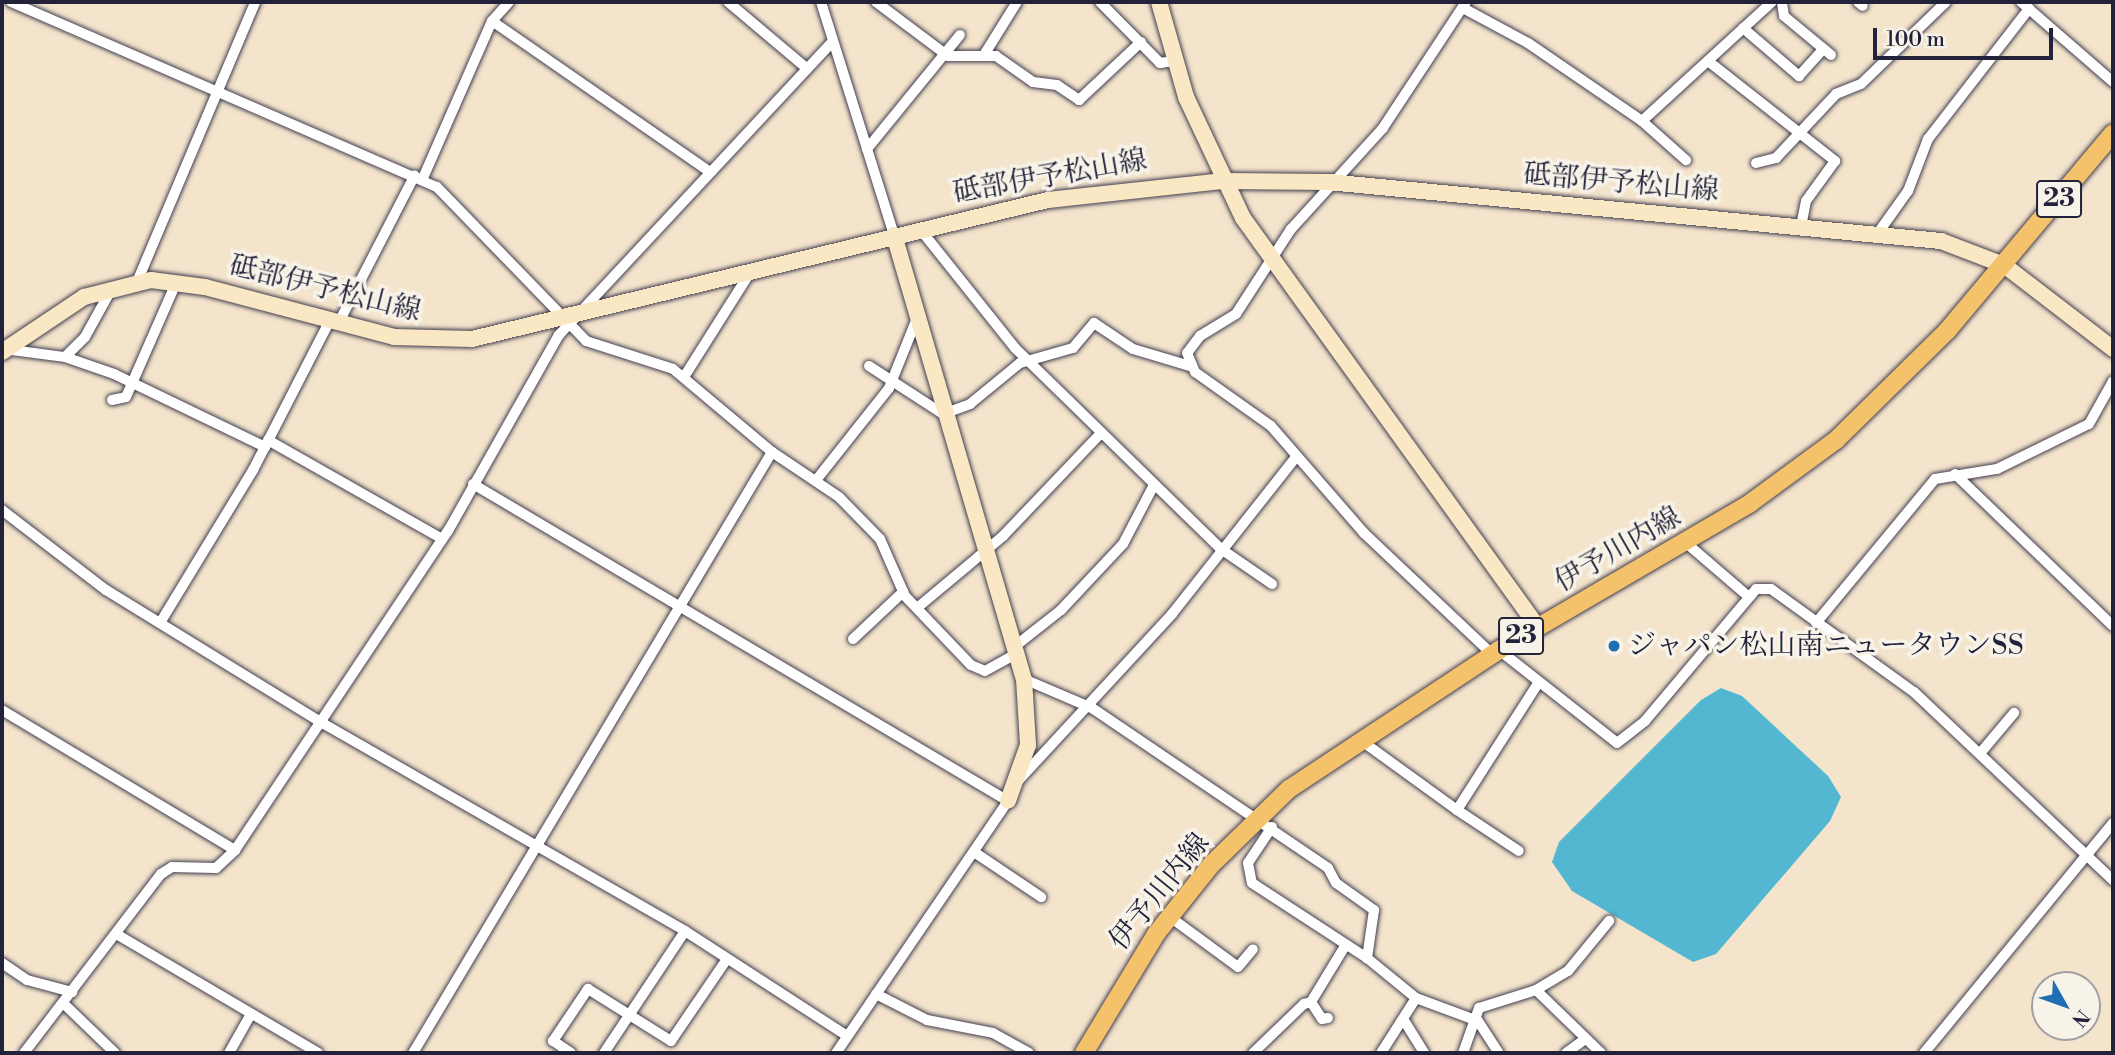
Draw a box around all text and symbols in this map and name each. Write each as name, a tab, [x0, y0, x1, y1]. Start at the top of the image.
scale bar	[1877, 14, 2057, 58]
text: 100 m	[1886, 27, 1945, 53]
street label: 砥部伊予松山線	[951, 143, 1149, 211]
street label: 砥部伊予松山線	[1522, 158, 1720, 208]
road number: 23	[2035, 176, 2084, 222]
street label: 砥部伊予松山線	[226, 249, 424, 329]
street label: 伊予川内線	[1549, 500, 1687, 600]
road number: 23	[1496, 614, 1546, 658]
place label: ジャパン松山南ニュータウンSS	[1628, 629, 2024, 663]
marker: ジャパン松山南ニュータウンSS	[1606, 638, 1622, 654]
street label: 伊予川内線	[1103, 827, 1217, 957]
north arrow	[2031, 971, 2101, 1041]
text: N	[2067, 1005, 2095, 1032]

